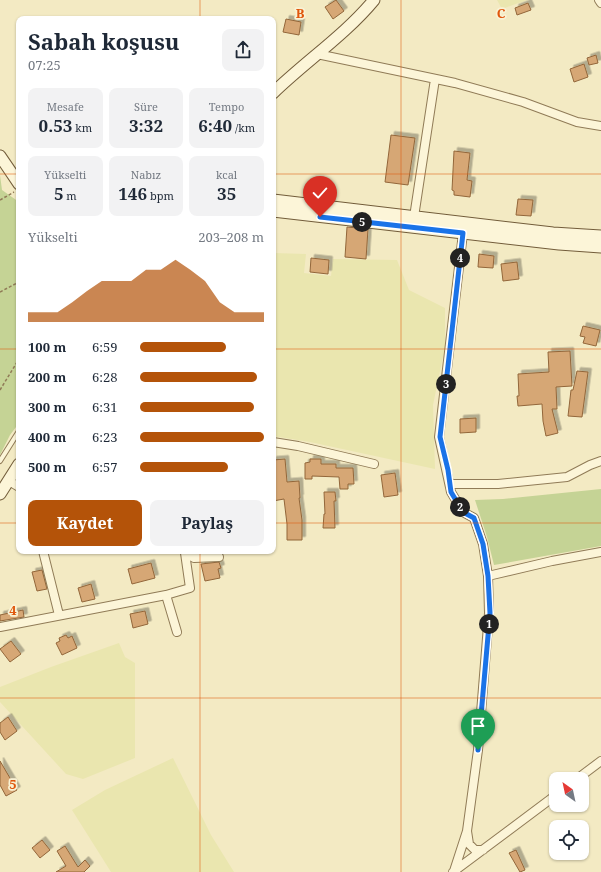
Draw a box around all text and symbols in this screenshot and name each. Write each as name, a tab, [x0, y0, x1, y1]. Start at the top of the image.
text: B	[296, 4, 305, 22]
text: C	[497, 4, 506, 22]
text: Sabah koşusu	[28, 26, 179, 56]
button: share	[222, 29, 264, 71]
text: 07:25	[28, 56, 61, 74]
text: Mesafe	[47, 99, 84, 114]
text: Süre	[134, 99, 158, 114]
text: Tempo	[209, 99, 244, 114]
text: 0.53	[39, 114, 72, 137]
text: 3:32	[129, 114, 163, 137]
text: 6:40	[198, 114, 232, 137]
text: km	[72, 120, 92, 135]
text: /km	[232, 120, 255, 135]
text: Yükselti	[44, 167, 86, 182]
text: Nabız	[131, 167, 161, 182]
text: kcal	[216, 167, 237, 182]
pin	[303, 176, 337, 217]
text: 5	[54, 182, 64, 205]
text: 146	[118, 182, 147, 205]
text: 35	[217, 182, 236, 205]
icon: check	[309, 182, 331, 204]
text: m	[64, 188, 77, 203]
text: bpm	[147, 188, 174, 203]
pin: 5	[352, 212, 372, 232]
text: 5	[359, 214, 365, 229]
text: Yükselti	[28, 228, 78, 246]
text: 203–208 m	[198, 228, 264, 246]
pin: 4	[450, 248, 470, 268]
text: 4	[457, 250, 463, 265]
text: 100 m	[28, 338, 66, 356]
text: 6:59	[92, 338, 118, 356]
text: 200 m	[28, 368, 66, 386]
text: 6:28	[92, 368, 118, 386]
pin: 3	[436, 374, 456, 394]
text: 3	[443, 376, 449, 391]
text: 300 m	[28, 398, 66, 416]
text: 6:31	[92, 398, 118, 416]
text: 400 m	[28, 428, 66, 446]
text: 6:23	[92, 428, 118, 446]
text: 500 m	[28, 458, 66, 476]
text: 6:57	[92, 458, 118, 476]
pin: 2	[450, 497, 470, 517]
text: 2	[457, 499, 463, 514]
button: Kaydet	[28, 500, 142, 546]
button: Paylaş	[150, 500, 264, 546]
text: 4	[9, 601, 17, 619]
pin: 1	[479, 614, 499, 634]
text: 1	[486, 616, 492, 631]
pin	[461, 709, 495, 750]
icon: arrive	[467, 715, 489, 737]
north arrow	[549, 772, 589, 812]
map controls	[549, 772, 589, 860]
text: 5	[9, 775, 17, 793]
button: locate	[549, 820, 589, 860]

